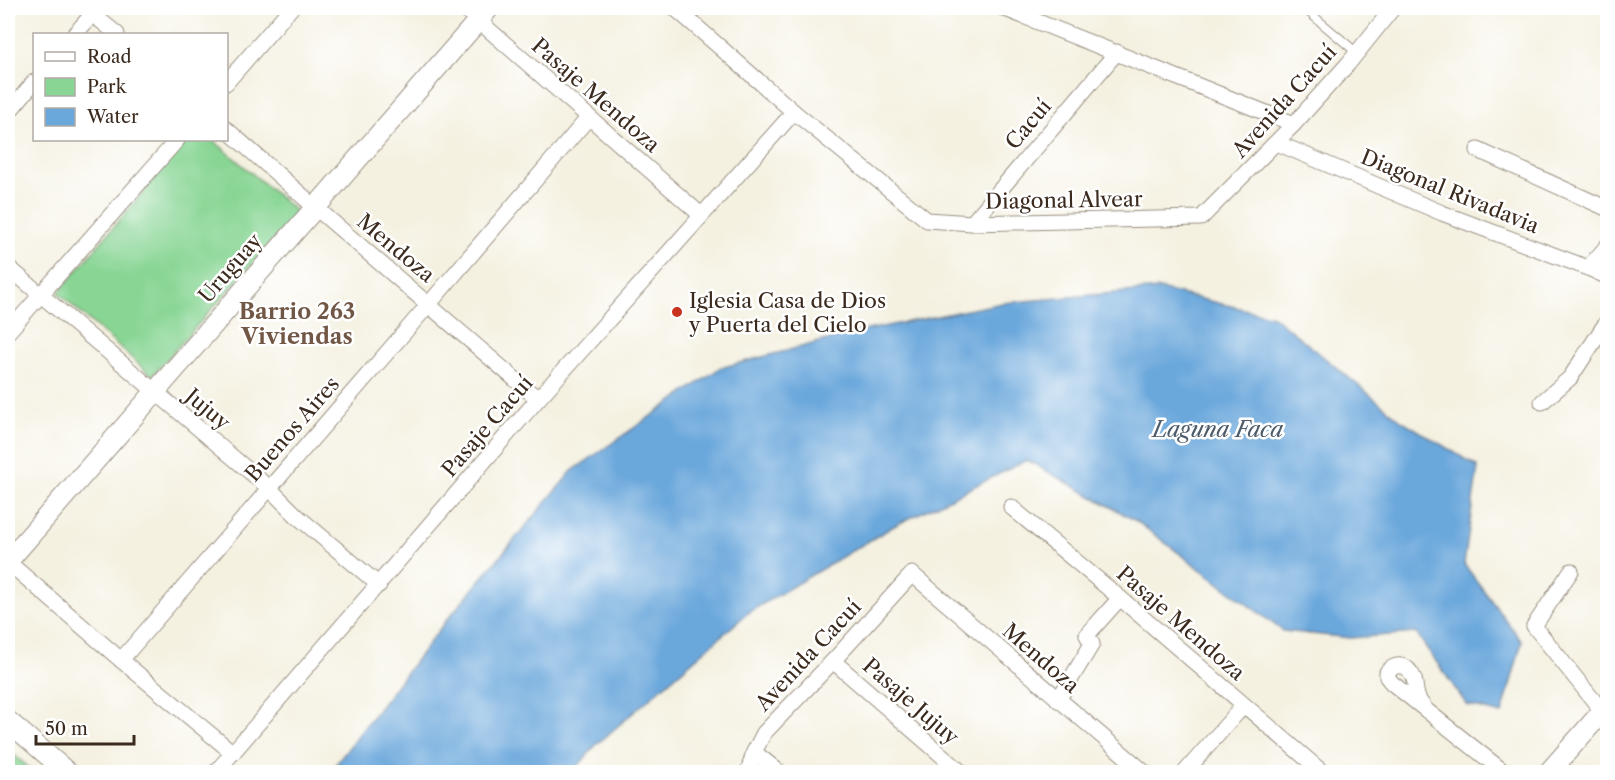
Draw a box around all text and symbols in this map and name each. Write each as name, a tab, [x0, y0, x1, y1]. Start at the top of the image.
legend	[33, 33, 228, 141]
street label: Pasaje Mendoza	[527, 33, 666, 158]
street label: Avenida Cacuí	[1226, 39, 1341, 163]
text: Road	[87, 46, 132, 68]
text: Park	[87, 76, 128, 98]
street label: Cacuí	[1000, 94, 1056, 154]
text: Water	[86, 106, 139, 128]
street label: Diagonal Rivadavia	[1357, 144, 1544, 239]
street label: Diagonal Alvear	[985, 186, 1143, 214]
street label: Mendoza	[352, 208, 440, 288]
street label: Uruguay	[193, 228, 267, 308]
place label: Iglesia Casa de Dios y Puerta del Cielo	[688, 288, 886, 337]
district label: Barrio 263 Viviendas	[239, 298, 355, 350]
marker: Iglesia Casa de Dios y Puerta del Cielo	[670, 305, 684, 319]
street label: Pasaje Cacuí	[436, 370, 538, 482]
street label: Buenos Aires	[240, 371, 344, 487]
street label: Jujuy	[178, 381, 236, 435]
water label: Laguna Faca	[1151, 416, 1283, 443]
street label: Pasaje Mendoza	[1112, 561, 1251, 686]
street label: Avenida Cacuí	[749, 594, 866, 717]
street label: Mendoza	[998, 618, 1085, 699]
street label: Pasaje Jujuy	[858, 653, 964, 750]
scale bar	[36, 708, 134, 746]
text: 50 m	[45, 718, 88, 740]

